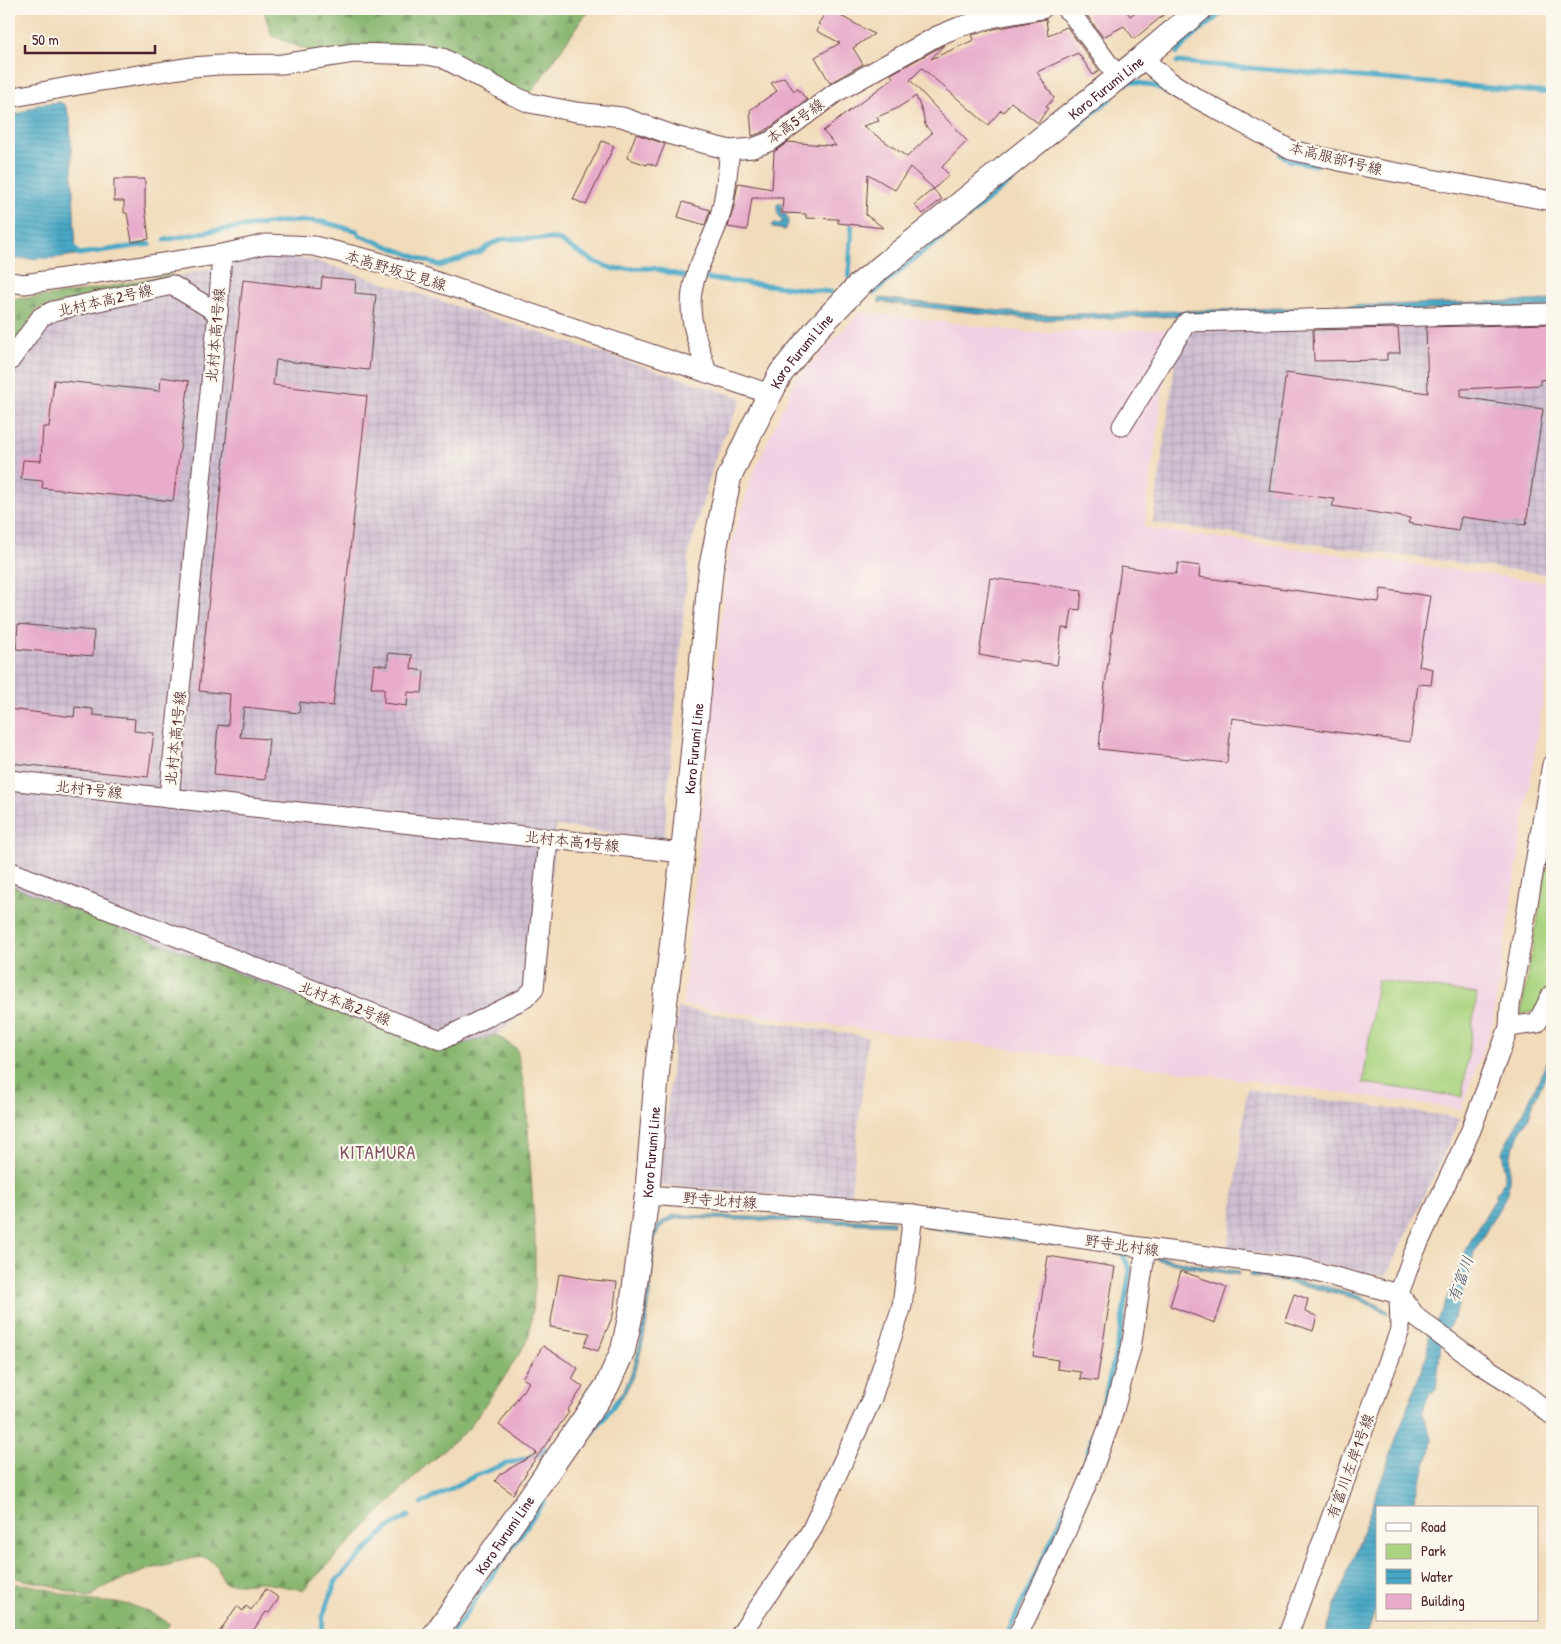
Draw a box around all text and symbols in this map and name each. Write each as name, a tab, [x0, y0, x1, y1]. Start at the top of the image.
scale bar	[25, 22, 155, 54]
text: 50 m	[32, 29, 59, 50]
street label: Koro Furumi Line	[1063, 50, 1148, 124]
street label: 本高5号線	[762, 93, 828, 149]
street label: 本高服部1号線	[1287, 136, 1385, 180]
street label: 本高野坂立見線	[343, 245, 449, 295]
street label: 北村本高2号線	[55, 279, 155, 321]
street label: 北村本高1号線	[200, 287, 230, 383]
street label: Koro Furumi Line	[764, 308, 837, 392]
street label: 北村本高1号線	[160, 689, 190, 787]
street label: Koro Furumi Line	[678, 702, 708, 795]
street label: 北村7号線	[54, 775, 124, 803]
street label: 北村本高1号線	[523, 826, 621, 856]
street label: 北村本高2号線	[296, 976, 394, 1030]
street label: Koro Furumi Line	[636, 1106, 665, 1199]
district label: KITAMURA	[340, 1140, 416, 1165]
street label: 野寺北村線	[682, 1187, 758, 1213]
street label: 野寺北村線	[1083, 1229, 1161, 1261]
water label: 有富川	[1441, 1253, 1479, 1305]
street label: 有富川左岸1号線	[1321, 1411, 1379, 1521]
street label: Koro Furumi Line	[470, 1491, 539, 1578]
legend	[1376, 1506, 1538, 1622]
text: Road	[1421, 1516, 1446, 1537]
text: Park	[1421, 1540, 1446, 1561]
text: Water	[1421, 1566, 1453, 1587]
text: Building	[1421, 1590, 1465, 1611]

